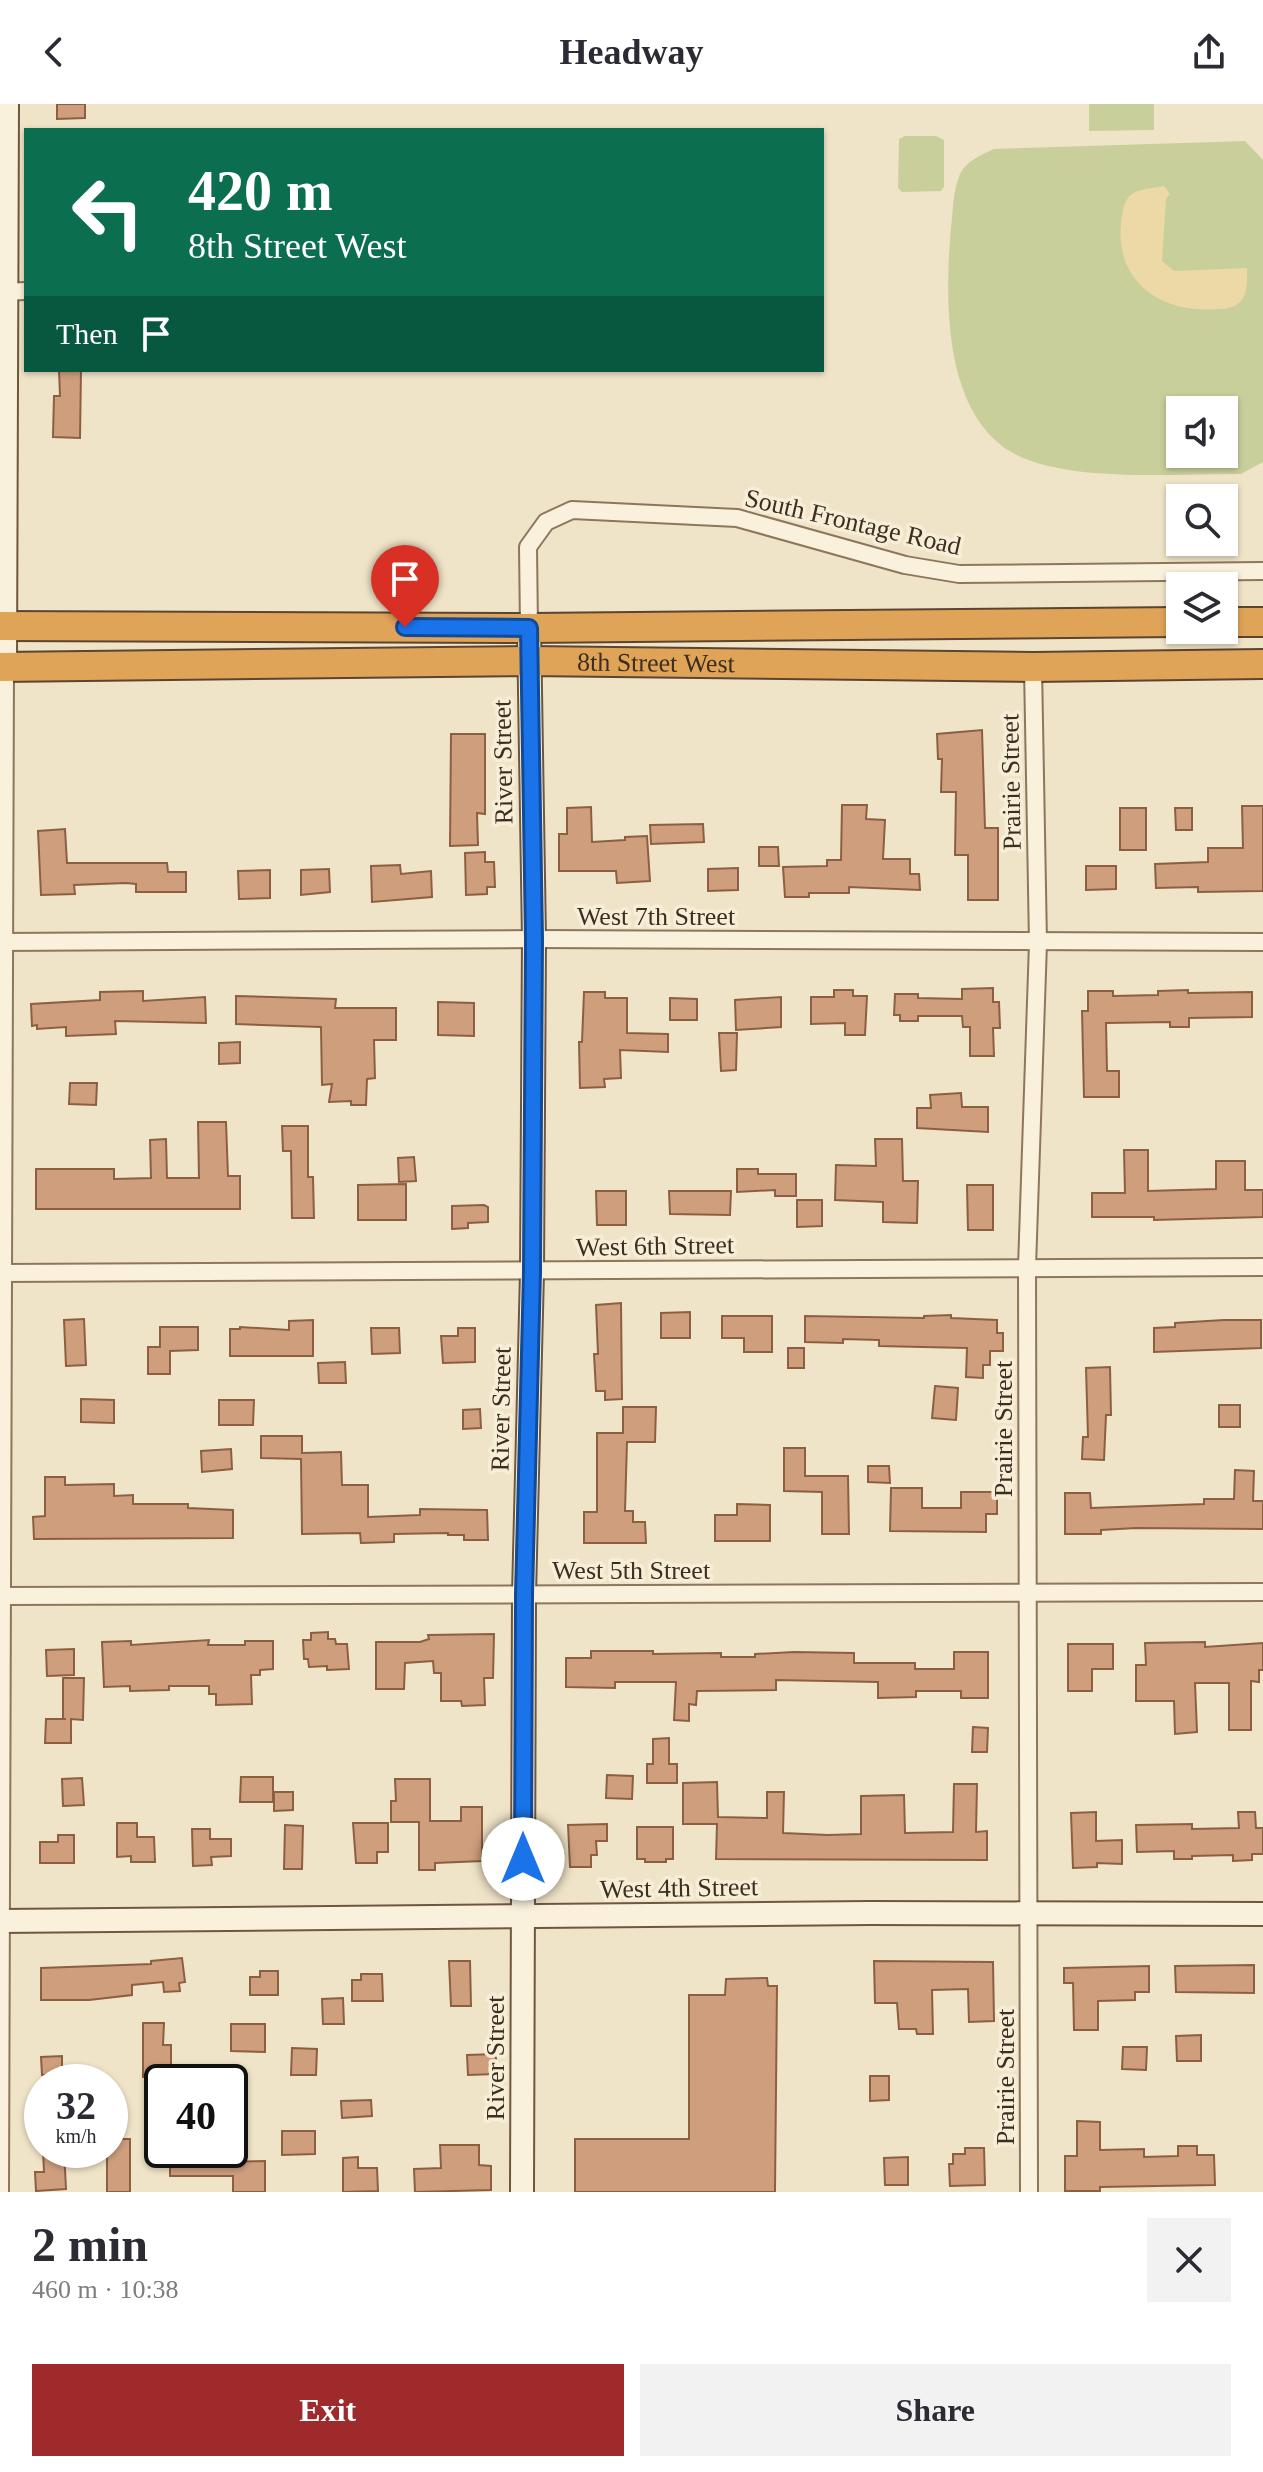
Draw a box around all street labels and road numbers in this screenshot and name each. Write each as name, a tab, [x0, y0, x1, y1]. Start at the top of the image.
street label: South Frontage Road	[742, 483, 964, 561]
street label: 8th Street West	[577, 647, 736, 678]
street label: River Street	[487, 699, 519, 825]
street label: Prairie Street	[995, 713, 1027, 850]
street label: West 7th Street	[577, 902, 736, 931]
street label: West 6th Street	[576, 1230, 735, 1262]
street label: River Street	[485, 1346, 517, 1472]
street label: Prairie Street	[989, 1360, 1018, 1497]
street label: West 5th Street	[552, 1556, 711, 1585]
street label: West 4th Street	[600, 1872, 759, 1904]
street label: River Street	[481, 1995, 510, 2120]
street label: Prairie Street	[991, 2008, 1020, 2145]

